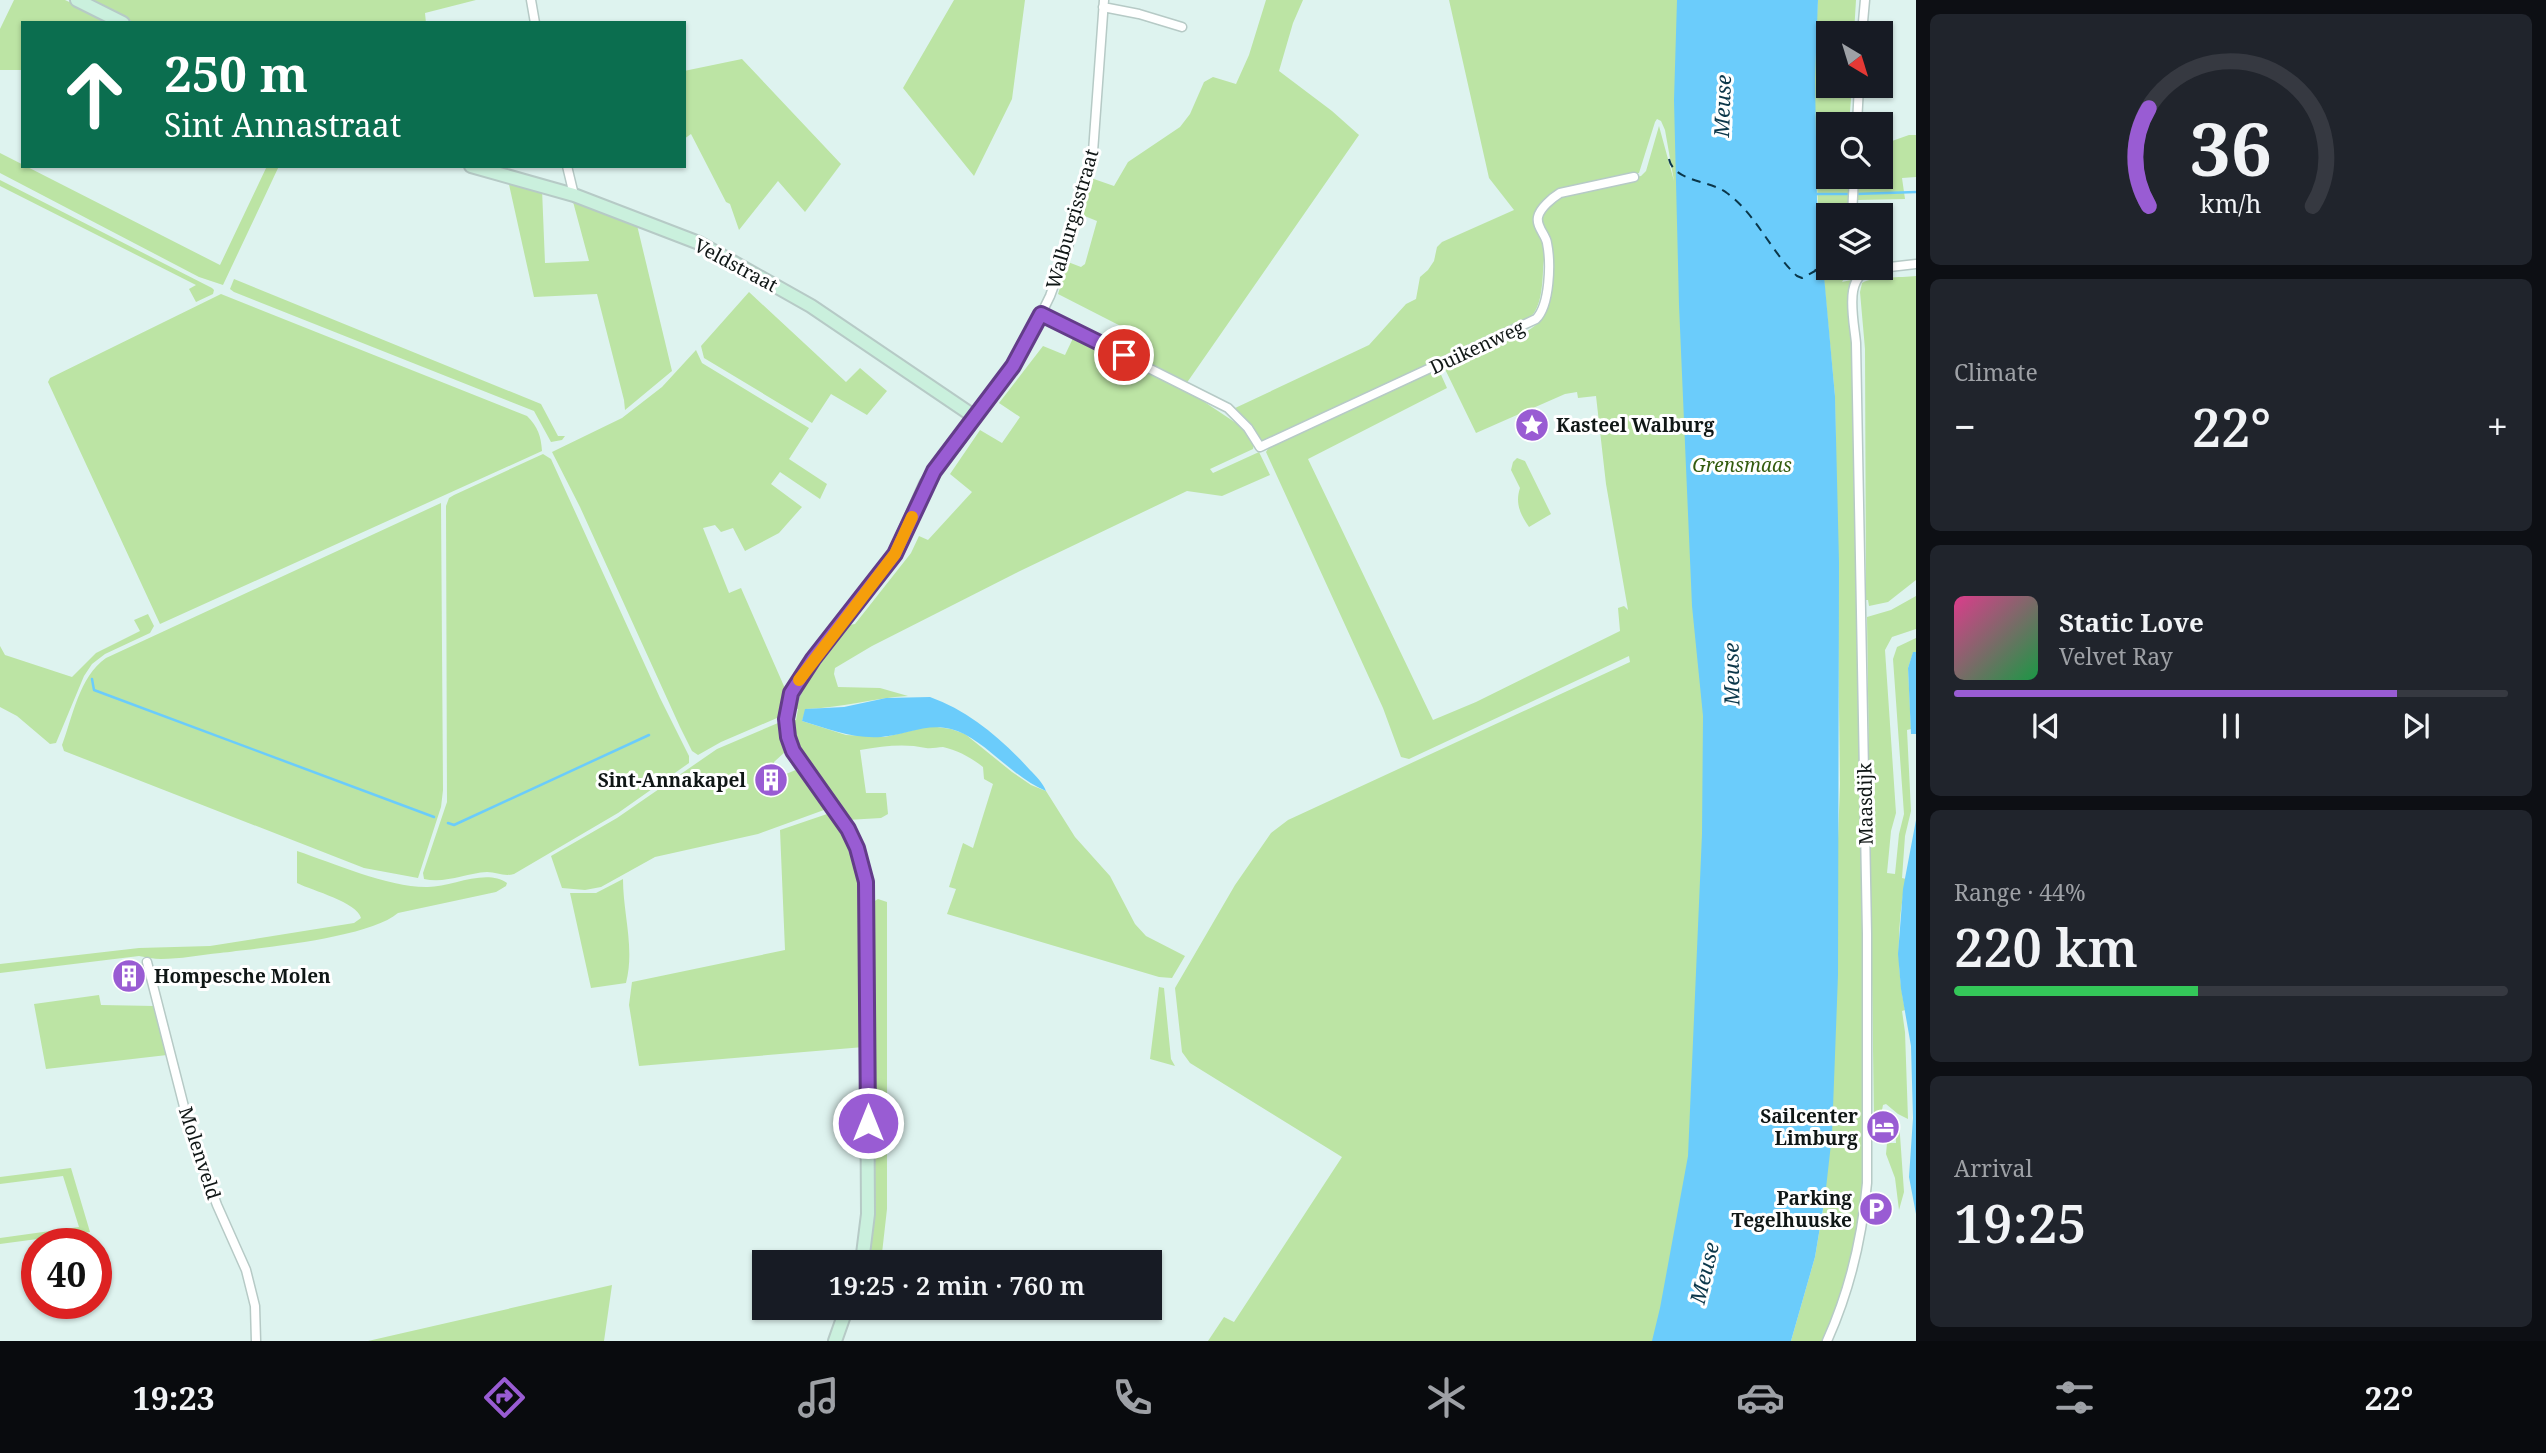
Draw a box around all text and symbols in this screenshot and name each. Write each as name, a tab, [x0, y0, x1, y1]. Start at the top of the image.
north arrow	[1816, 21, 1894, 98]
map controls	[1816, 21, 1893, 280]
text: 250 m	[164, 40, 308, 106]
icon: ahead	[49, 49, 140, 140]
water label: Meuse	[1707, 74, 1737, 139]
text: 36	[2190, 98, 2272, 197]
text: Sint Annastraat	[164, 103, 401, 146]
button: search	[1816, 112, 1893, 189]
street label: Walburgisstraat	[1040, 146, 1105, 292]
text: km/h	[2200, 186, 2262, 220]
button: layers	[1816, 203, 1893, 280]
street label: Veldstraat	[690, 232, 783, 298]
street label: Duikenweg	[1425, 314, 1529, 380]
pin	[1094, 325, 1154, 385]
icon: arrive	[1105, 336, 1143, 374]
text: Climate	[1954, 356, 2038, 388]
text: 22°	[2192, 391, 2271, 462]
text: −	[1954, 400, 1976, 452]
text: +	[2487, 400, 2508, 452]
place icon: Kasteel Walburg	[1513, 406, 1551, 444]
place label: Kasteel Walburg	[1556, 412, 1715, 438]
park label: Grensmaas	[1692, 452, 1792, 478]
text: Static Love	[2059, 604, 2204, 640]
text: Velvet Ray	[2059, 640, 2173, 672]
water label: Meuse	[1716, 642, 1746, 707]
icon: previous	[2027, 707, 2065, 745]
icon: pause	[2212, 707, 2250, 745]
icon: next	[2397, 707, 2435, 745]
building icon: Sint-Annakapel	[752, 761, 790, 799]
street label: Maasdijk	[1851, 762, 1879, 845]
place label: Sint-Annakapel	[598, 767, 746, 793]
text: Range · 44%	[1954, 876, 2086, 908]
text: 220 km	[1954, 911, 2138, 982]
building icon: Hompesche Molen	[110, 957, 148, 995]
place label: Hompesche Molen	[154, 963, 331, 989]
position arrow	[831, 1086, 905, 1160]
street label: Molenveld	[173, 1103, 227, 1203]
place label: Sailcenter Limburg	[1760, 1103, 1858, 1151]
hotel icon: Sailcenter Limburg	[1864, 1108, 1902, 1146]
text: Arrival	[1954, 1152, 2033, 1184]
place label: Parking Tegelhuuske	[1732, 1185, 1852, 1233]
text: 19:25	[1954, 1187, 2087, 1258]
parking icon: Parking Tegelhuuske	[1857, 1190, 1895, 1228]
speed limit sign: 40	[21, 1228, 112, 1319]
water label: Meuse	[1683, 1239, 1725, 1308]
text: 19:25 · 2 min · 760 m	[829, 1267, 1085, 1303]
icon: directions	[480, 1373, 529, 1422]
icon: music	[794, 1373, 843, 1422]
icon: phone	[1108, 1373, 1157, 1422]
icon: climate	[1422, 1373, 1471, 1422]
icon: car	[1736, 1373, 1785, 1422]
icon: filters	[2050, 1373, 2099, 1422]
text: 19:23	[133, 1376, 215, 1419]
text: 22°	[2364, 1376, 2413, 1419]

